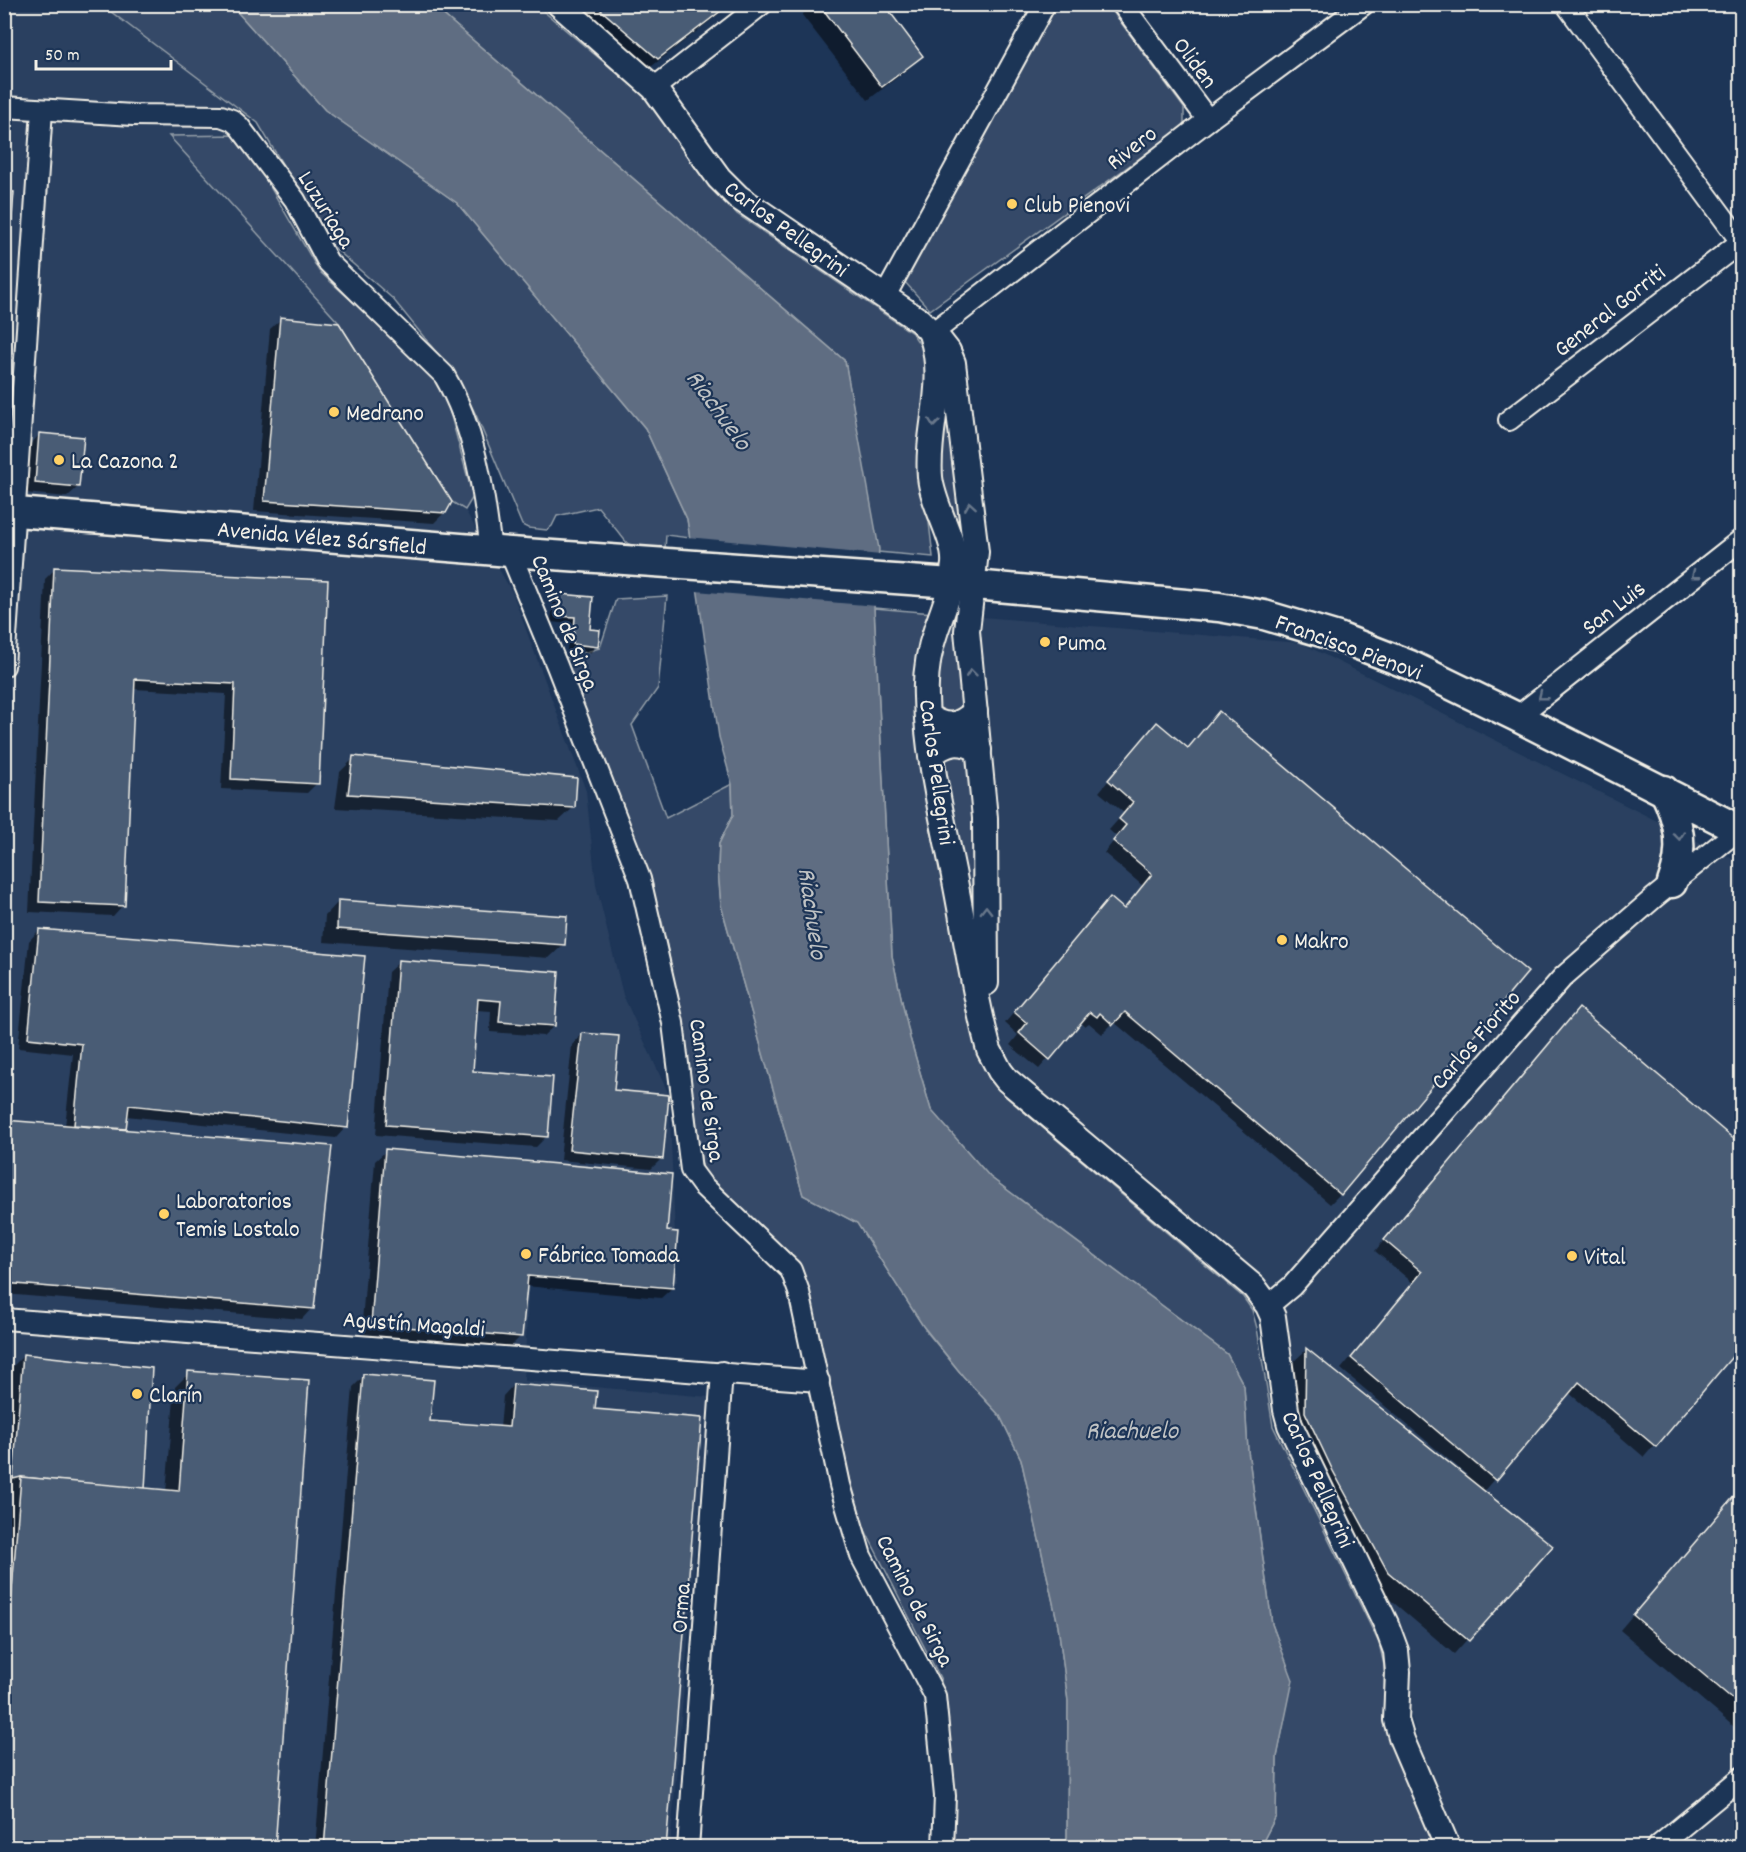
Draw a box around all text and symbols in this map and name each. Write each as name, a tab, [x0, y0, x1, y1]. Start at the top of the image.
street label: Oliden	[1163, 31, 1224, 97]
scale bar	[36, 33, 171, 71]
text: 50 m	[45, 44, 80, 69]
street label: Rivero	[1100, 119, 1165, 180]
street label: Luzuriaga	[287, 165, 362, 257]
street label: Carlos Pellegrini	[716, 174, 855, 287]
place label: Club Pienovi	[1024, 190, 1130, 224]
marker: Club Pienovi	[1005, 197, 1019, 211]
street label: General Gorriti	[1548, 258, 1674, 367]
water label: Riachuelo	[675, 363, 760, 460]
place label: Medrano	[346, 398, 424, 432]
marker: Medrano	[327, 405, 341, 419]
one-way arrow	[928, 418, 940, 427]
place label: La Cazona 2	[71, 446, 179, 480]
marker: La Cazona 2	[52, 453, 66, 467]
one-way arrow	[964, 501, 976, 510]
street label: Avenida Vélez Sársfield	[216, 514, 428, 566]
street label: Camino de Sirga	[520, 550, 606, 697]
one-way arrow	[1691, 568, 1702, 579]
street label: San Luis	[1576, 573, 1654, 645]
street label: Francisco Pienovi	[1270, 607, 1426, 691]
place label: Puma	[1057, 628, 1107, 662]
marker: Puma	[1038, 635, 1052, 649]
one-way arrow	[965, 669, 978, 678]
one-way arrow	[1538, 688, 1549, 699]
street label: Carlos Pellegrini	[908, 697, 962, 847]
one-way arrow	[1672, 831, 1685, 840]
water label: Riachuelo	[786, 865, 835, 963]
one-way arrow	[980, 905, 992, 914]
place label: Makro	[1294, 926, 1349, 960]
marker: Makro	[1275, 933, 1289, 947]
street label: Carlos Fiorito	[1424, 984, 1530, 1098]
street label: Camino de Sirga	[678, 1017, 732, 1165]
place label: Laboratorios Temis Lostalo	[176, 1186, 300, 1248]
marker: Laboratorios Temis Lostalo	[157, 1207, 171, 1221]
place label: Fábrica Tomada	[538, 1240, 680, 1274]
place label: Vital	[1584, 1242, 1626, 1276]
marker: Fábrica Tomada	[519, 1247, 533, 1261]
marker: Vital	[1565, 1249, 1579, 1263]
street label: Agustín Magaldi	[342, 1304, 486, 1348]
place label: Clarín	[149, 1380, 202, 1414]
marker: Clarín	[130, 1387, 144, 1401]
street label: Carlos Pellegrini	[1271, 1406, 1362, 1554]
water label: Riachuelo	[1086, 1414, 1180, 1451]
street label: Camino de Sirga	[865, 1529, 962, 1674]
street label: Orma	[664, 1581, 702, 1635]

